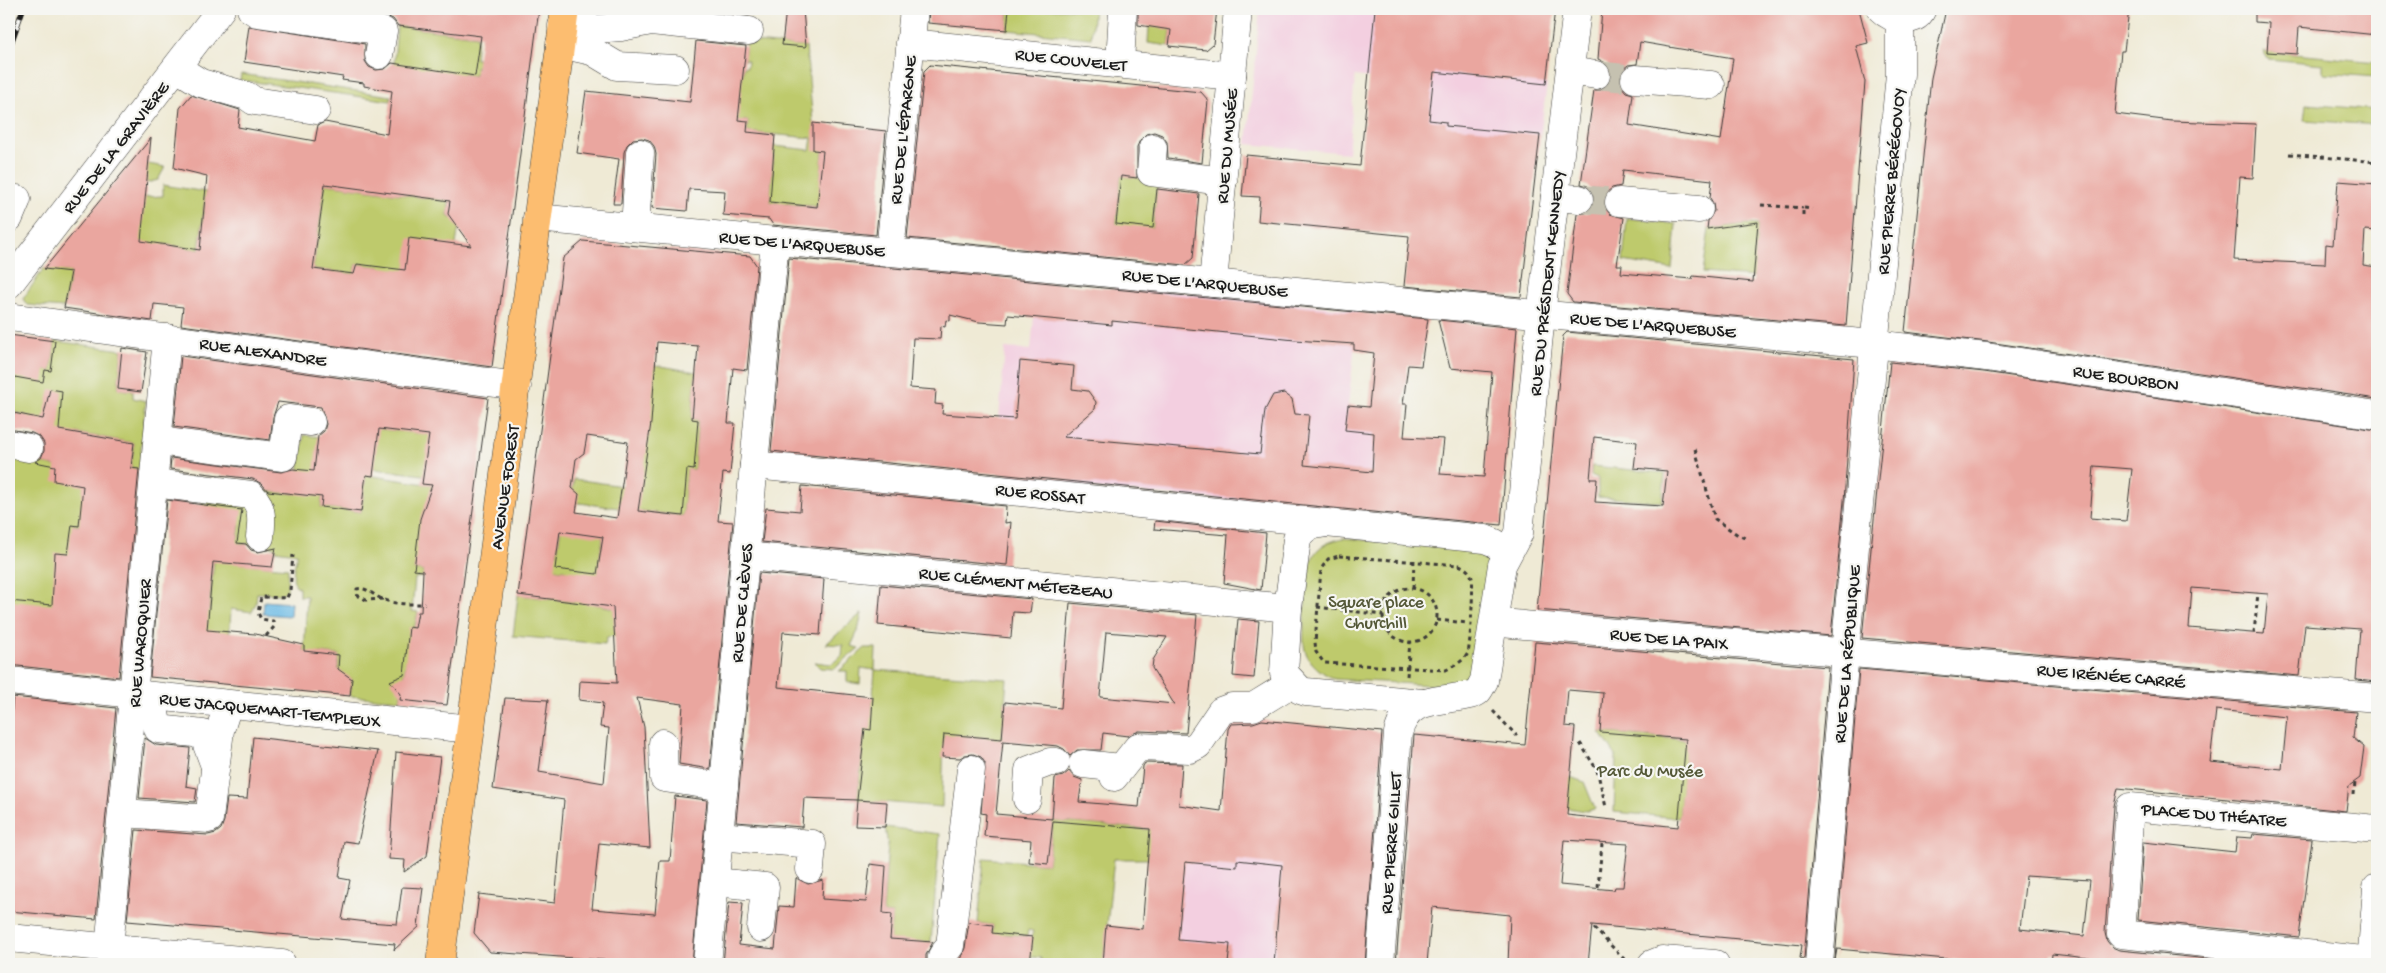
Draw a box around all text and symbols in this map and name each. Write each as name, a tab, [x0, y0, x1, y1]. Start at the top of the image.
street label: RUE COUVELET	[1014, 45, 1129, 78]
street label: RUE DE L'ÉPARGNE	[886, 54, 923, 206]
street label: RUE DE LA GRAVIÈRE	[59, 78, 175, 219]
street label: RUE DU MUSÉE	[1213, 87, 1244, 205]
street label: RUE PIERRE BÉRÉGOVOY	[1874, 87, 1911, 276]
street label: RUE DU PRÉSIDENT KENNEDY	[1526, 169, 1571, 397]
street label: RUE DE L'ARQUEBUSE	[718, 228, 886, 263]
street label: RUE DE L'ARQUEBUSE	[1121, 265, 1289, 304]
street label: RUE DE L'ARQUEBUSE	[1569, 309, 1737, 344]
street label: RUE ALEXANDRE	[198, 334, 328, 373]
street label: RUE BOURBON	[2071, 362, 2180, 397]
street label: AVENUE FOREST	[487, 423, 526, 551]
street label: RUE ROSSAT	[994, 480, 1087, 511]
street label: RUE DE CLÈVES	[728, 542, 759, 664]
street label: RUE DE LA RÉPUBLIQUE	[1830, 563, 1867, 744]
street label: RUE CLÉMENT MÉTEZEAU	[918, 564, 1114, 605]
street label: RUE WAROQUIER	[125, 578, 158, 708]
park label: Square place Churchill	[1328, 593, 1425, 635]
street label: RUE DE LA PAIX	[1609, 625, 1730, 656]
street label: RUE IRÉNÉE CARRÉ	[2036, 661, 2187, 695]
street label: RUE JACQUEMART-TEMPLEUX	[158, 689, 383, 734]
park label: Parc du Musée	[1596, 762, 1704, 783]
street label: RUE PIERRE GILLET	[1377, 770, 1408, 915]
street label: PLACE DU THÉATRE	[2139, 800, 2288, 833]

